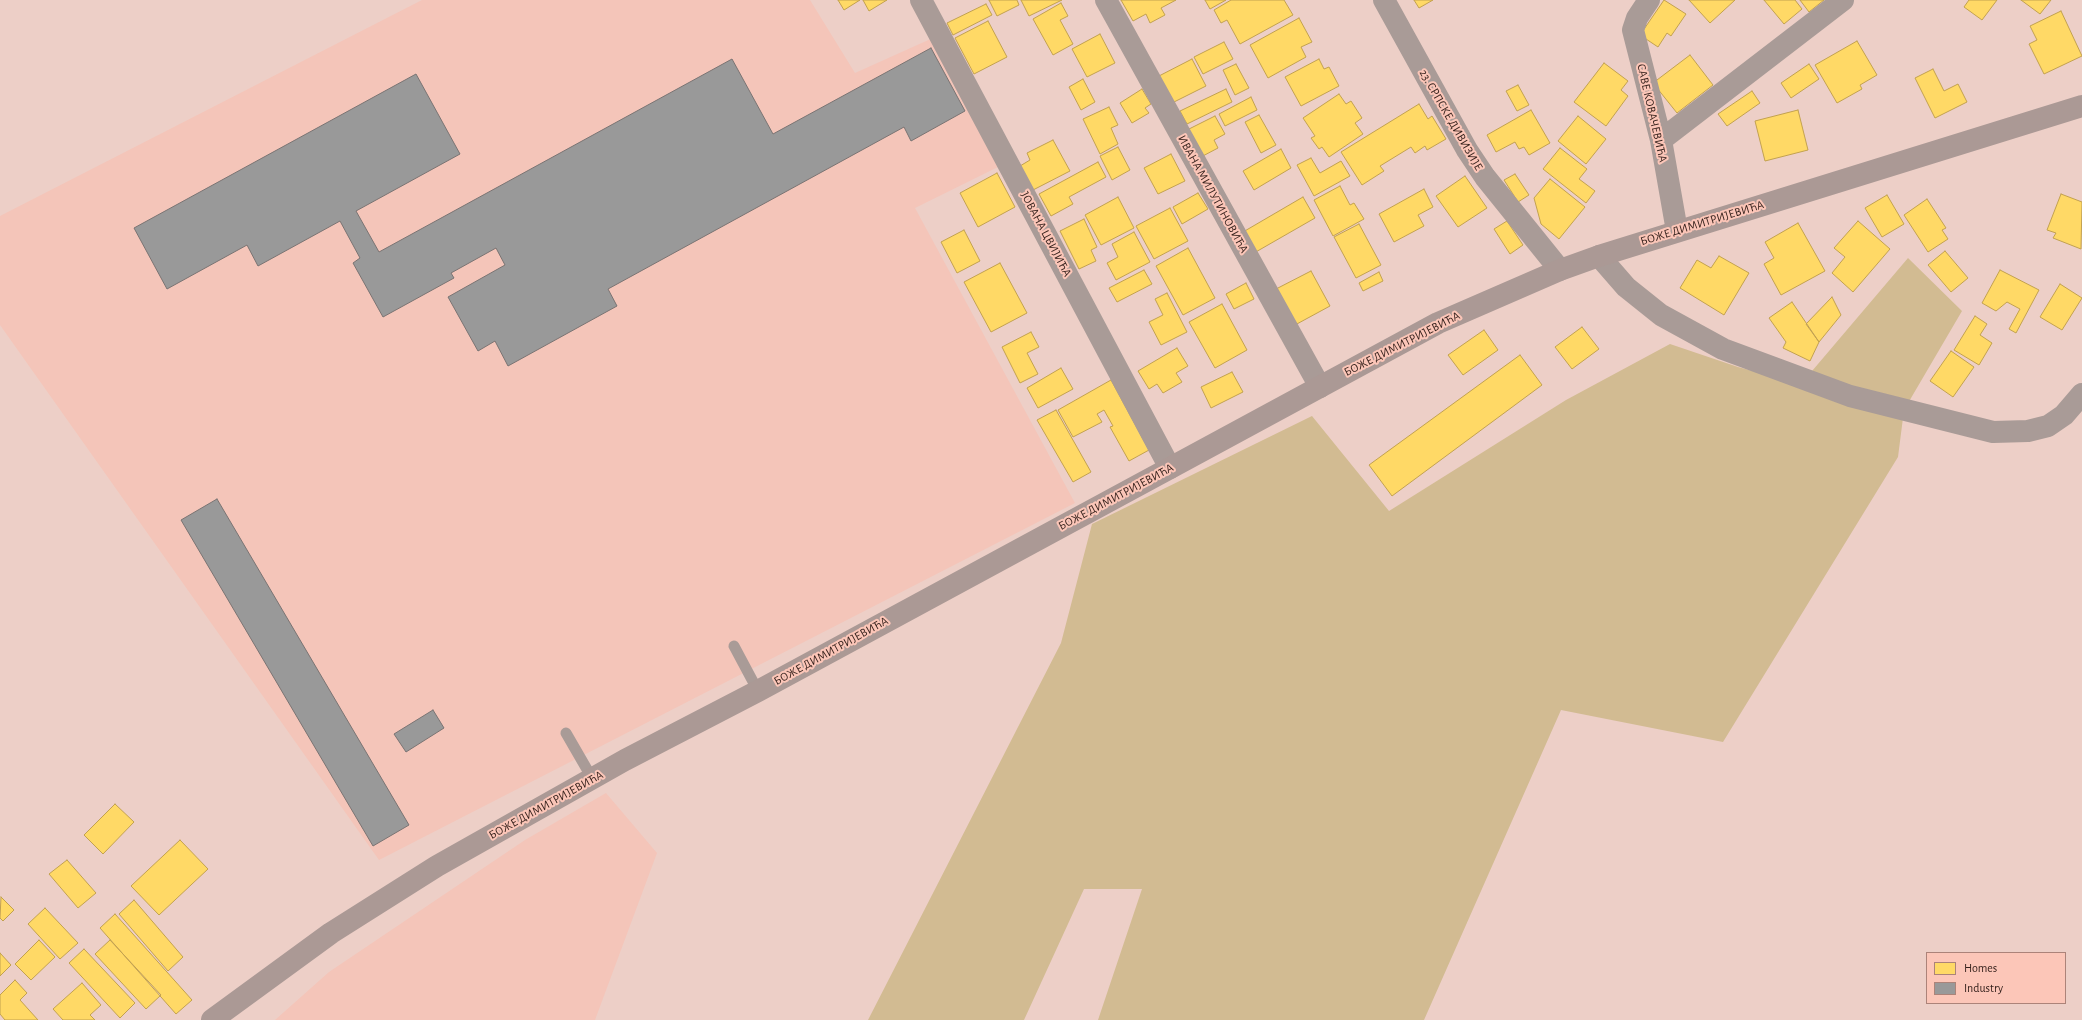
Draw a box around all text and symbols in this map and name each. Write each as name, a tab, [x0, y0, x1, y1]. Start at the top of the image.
street label: САВЕ КОВАЧЕВИЋА	[1634, 62, 1670, 164]
street label: 23. СРПСКЕ ДИВИЗИЈЕ	[1416, 67, 1486, 173]
street label: ИВАНА МИЛУТИНОВИЋА	[1175, 132, 1251, 256]
street label: ЈОВАНА ЦВИЈИЋА	[1017, 189, 1075, 279]
street label: БОЖЕ ДИМИТРИЈЕВИЋА	[1639, 197, 1765, 249]
street label: БОЖЕ ДИМИТРИЈЕВИЋА	[1342, 308, 1462, 380]
street label: БОЖЕ ДИМИТРИЈЕВИЋА	[1056, 461, 1176, 533]
street label: БОЖЕ ДИМИТРИЈЕВИЋА	[771, 614, 891, 688]
street label: БОЖЕ ДИМИТРИЈЕВИЋА	[486, 768, 606, 842]
legend	[1926, 952, 2066, 1004]
text: Homes	[1964, 962, 1997, 974]
text: Industry	[1964, 982, 2003, 994]

